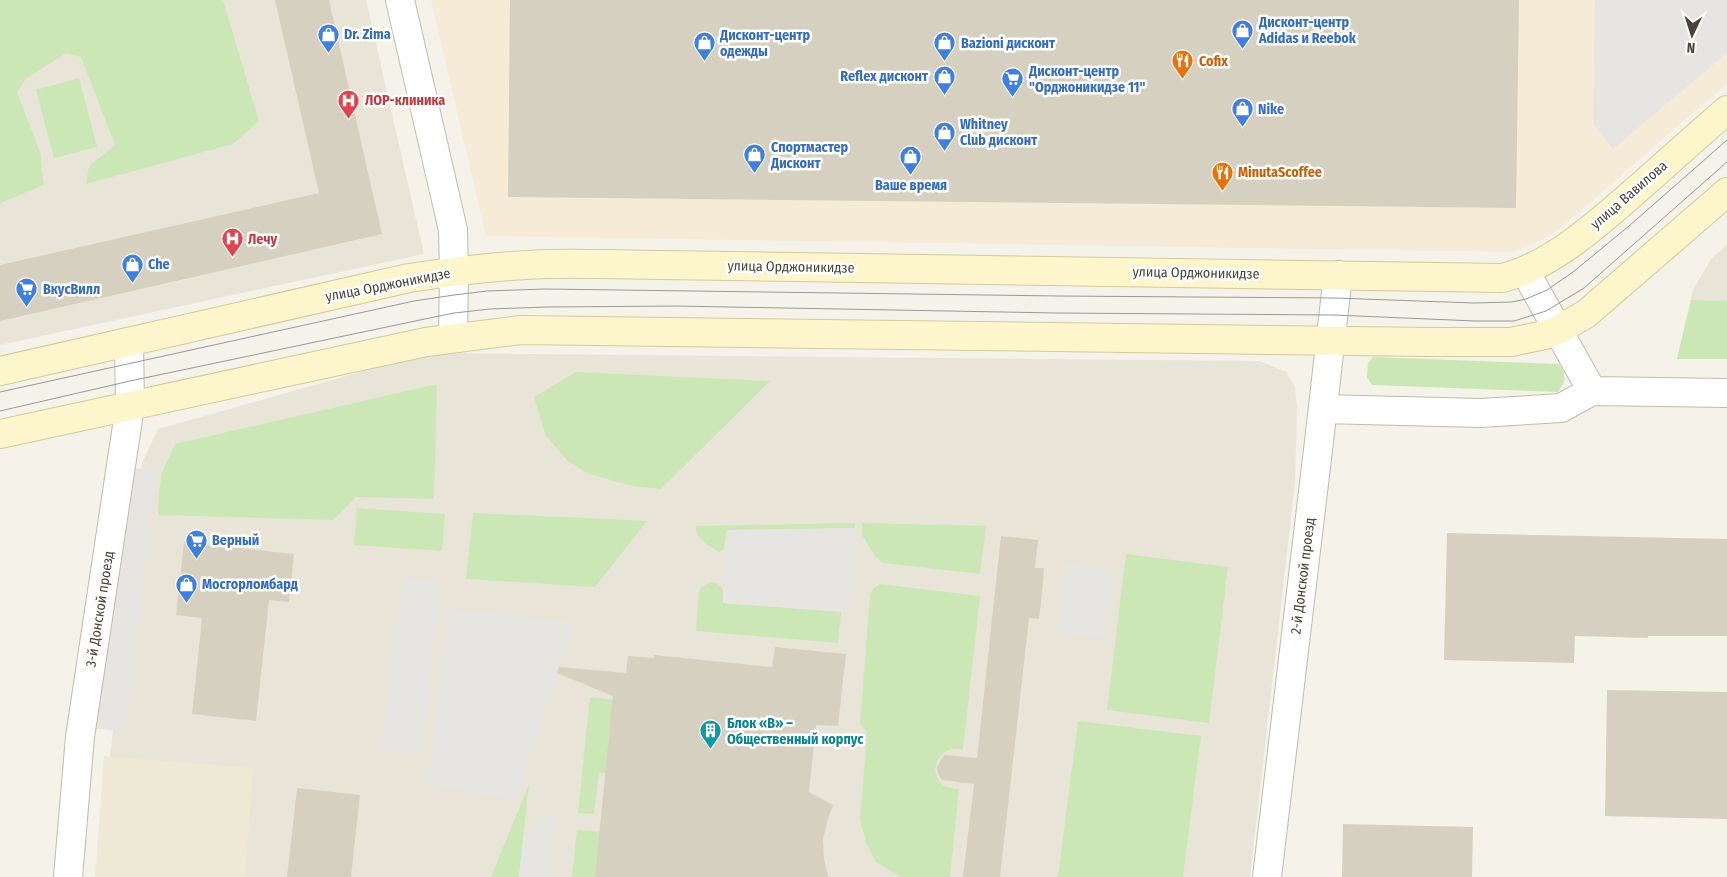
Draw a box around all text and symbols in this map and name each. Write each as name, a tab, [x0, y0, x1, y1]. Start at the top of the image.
north arrow	[1667, 10, 1717, 60]
place label: Дисконт-центр Adidas и Reebok	[1258, 14, 1357, 47]
shop icon: Дисконт-центр Adidas и Reebok	[1231, 18, 1255, 49]
shop icon: Dr. Zima	[316, 22, 340, 53]
place label: Dr. Zima	[344, 26, 391, 43]
place label: Дисконт-центр одежды	[719, 27, 810, 60]
shop icon: Дисконт-центр одежды	[692, 31, 716, 62]
shop icon: Bazioni дисконт	[933, 31, 957, 62]
place label: Bazioni дисконт	[961, 35, 1056, 52]
text: N	[1686, 39, 1696, 56]
restaurant icon: Cofix	[1171, 49, 1195, 80]
place label: Cofix	[1199, 53, 1228, 70]
place label: Дисконт-центр "Орджоникидзе 11"	[1028, 63, 1146, 96]
shop icon: Reflex дисконт	[932, 64, 956, 95]
supermarket icon: Дисконт-центр "Орджоникидзе 11"	[1001, 67, 1025, 98]
place label: Reflex дисконт	[840, 68, 929, 85]
hospital icon: ЛОР-клиника	[337, 88, 361, 119]
place label: ЛОР-клиника	[365, 92, 445, 109]
shop icon: Nike	[1230, 97, 1254, 128]
place label: Nike	[1258, 101, 1284, 118]
place label: Whitney Club дисконт	[960, 116, 1038, 149]
shop icon: Whitney Club дисконт	[932, 120, 956, 151]
place label: Спортмастер Дисконт	[770, 139, 848, 172]
shop icon: Спортмастер Дисконт	[743, 143, 767, 174]
shop icon: Ваше время	[899, 145, 923, 176]
street label: улица Вавилова	[1587, 157, 1671, 233]
restaurant icon: MinutaScoffee	[1210, 160, 1234, 191]
place label: MinutaScoffee	[1238, 164, 1322, 181]
place label: Ваше время	[875, 177, 947, 194]
hospital icon: Лечу	[220, 227, 244, 258]
place label: Лечу	[248, 231, 277, 248]
shop icon: Che	[120, 252, 144, 283]
place label: Che	[148, 256, 170, 273]
street label: улица Орджоникидзе	[727, 257, 855, 277]
street label: улица Орджоникидзе	[1132, 263, 1260, 283]
street label: улица Орджоникидзе	[324, 265, 452, 305]
supermarket icon: ВкусВилл	[15, 277, 39, 308]
place label: ВкусВилл	[43, 281, 100, 298]
street label: 2-й Донской проезд	[1287, 517, 1319, 635]
supermarket icon: Верный	[184, 528, 208, 559]
place label: Верный	[212, 532, 259, 549]
street label: 3-й Донской проезд	[82, 550, 118, 668]
shop icon: Мосгорломбард	[174, 572, 198, 603]
place label: Мосгорломбард	[202, 576, 298, 593]
place label: Блок «В» – Общественный корпус	[727, 715, 864, 748]
building icon: Блок «В» – Общественный корпус	[699, 719, 723, 750]

